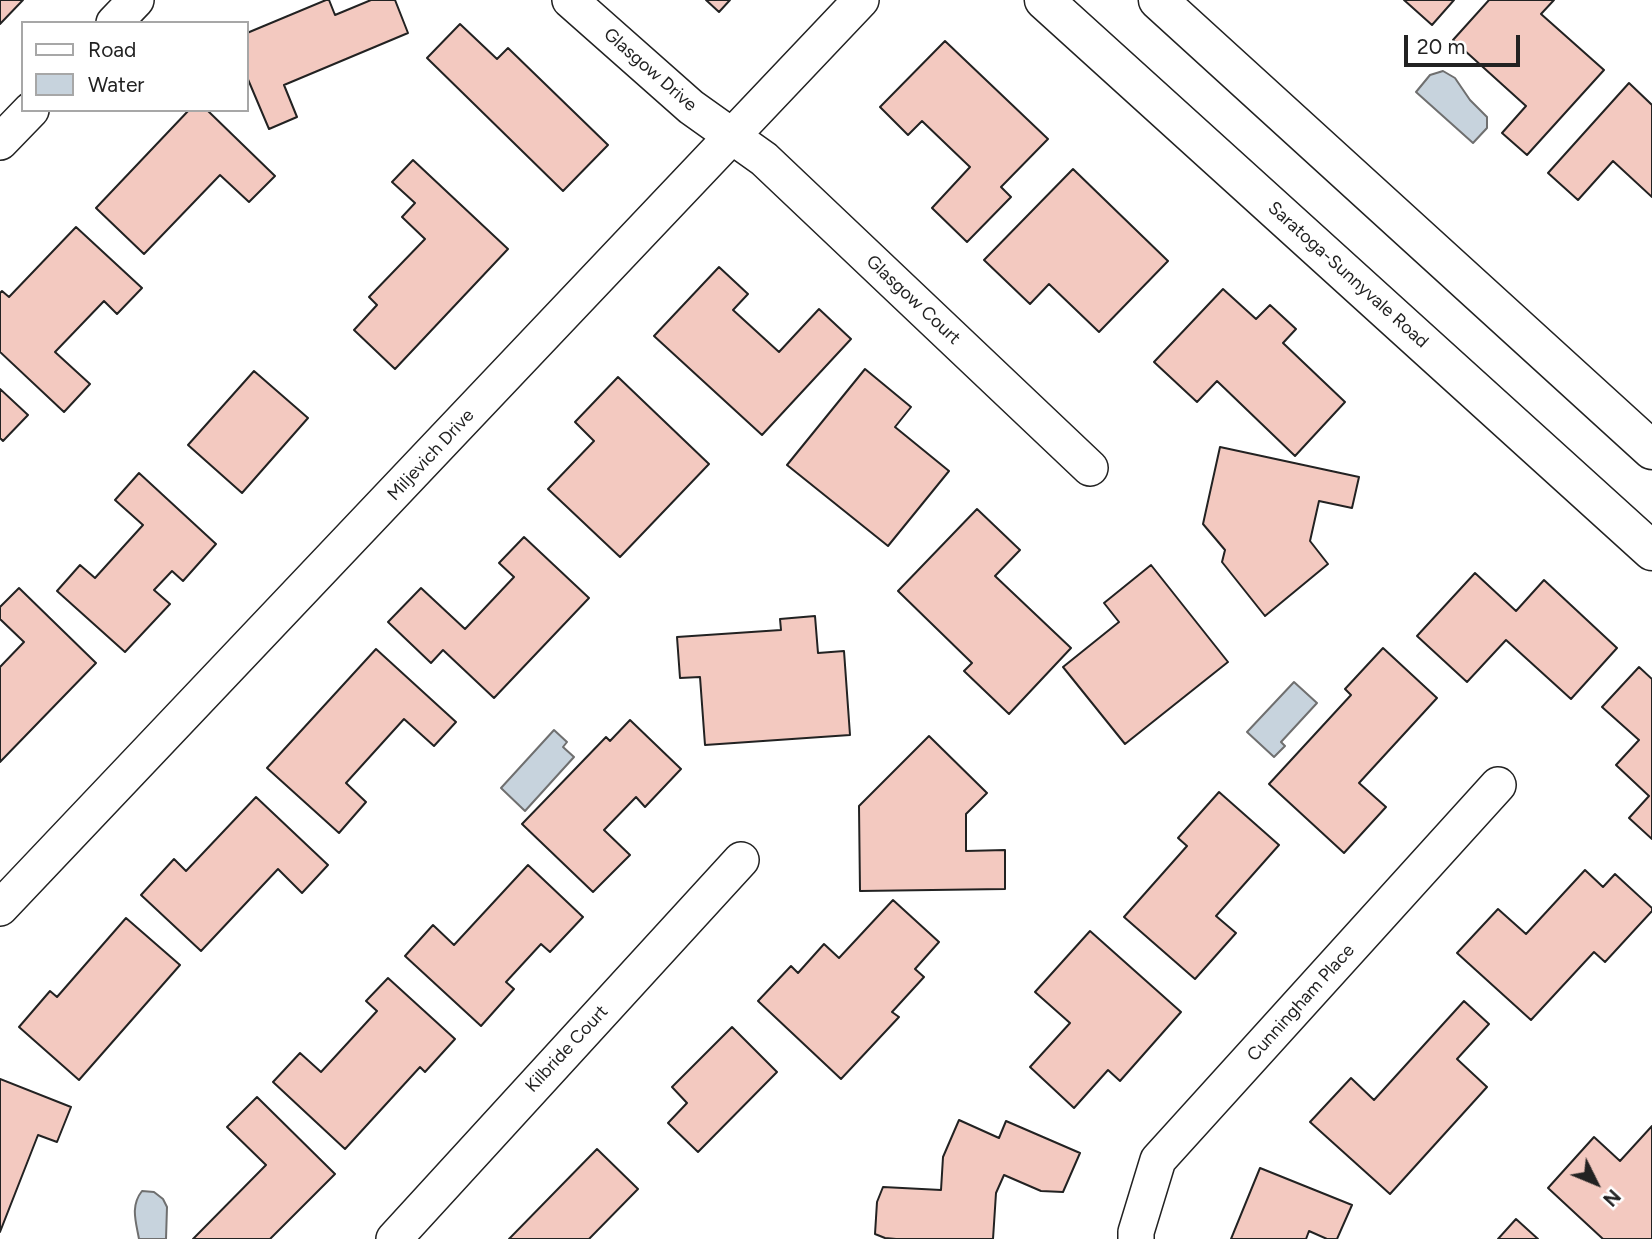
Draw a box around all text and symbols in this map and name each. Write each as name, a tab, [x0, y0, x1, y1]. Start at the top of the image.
legend	[21, 21, 248, 112]
scale bar	[1407, 21, 1522, 65]
street label: Glasgow Drive	[599, 24, 701, 116]
text: 20 m	[1417, 34, 1465, 59]
text: Road	[88, 37, 136, 62]
text: Water	[88, 72, 144, 97]
street label: Saratoga-Sunnyvale Road	[1263, 197, 1433, 353]
street label: Glasgow Court	[861, 251, 965, 349]
street label: Miljevich Drive	[383, 405, 479, 505]
street label: Cunningham Place	[1243, 940, 1359, 1066]
street label: Kilbride Court	[521, 1001, 613, 1097]
north arrow	[1561, 1148, 1631, 1218]
text: N	[1598, 1184, 1625, 1211]

